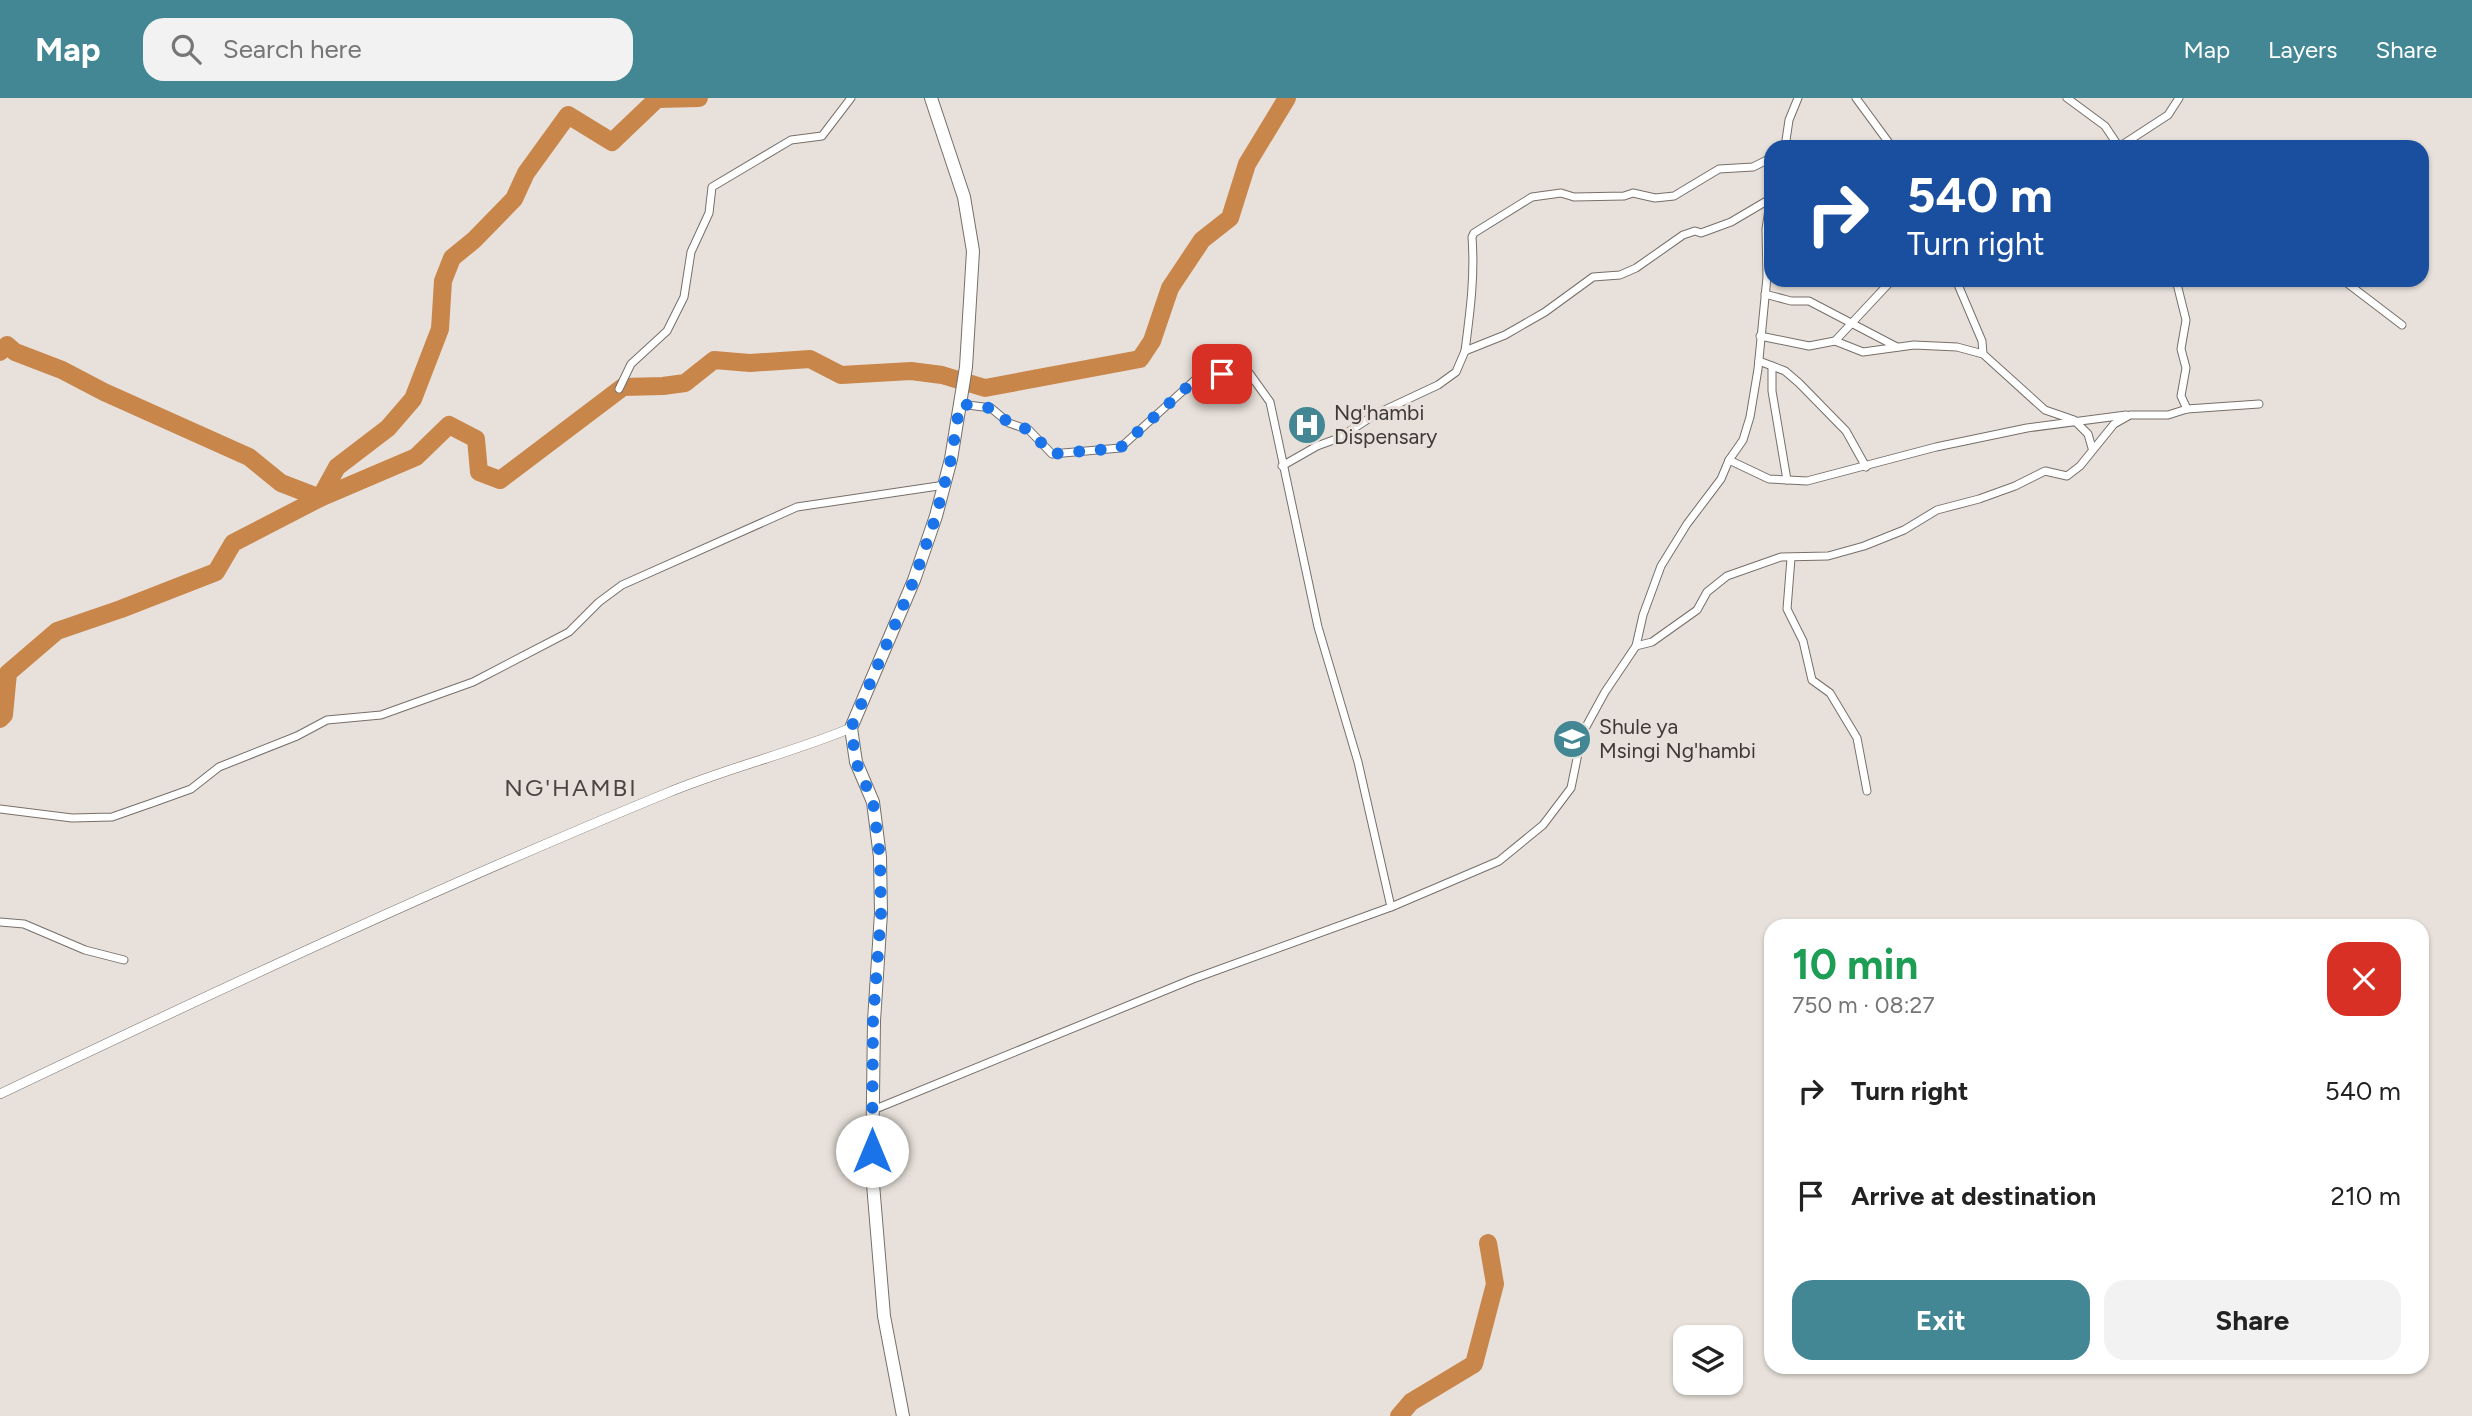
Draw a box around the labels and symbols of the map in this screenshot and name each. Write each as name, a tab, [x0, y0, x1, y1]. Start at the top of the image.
pin	[1192, 344, 1252, 404]
place label: Ng'hambi Dispensary	[1334, 400, 1437, 449]
hospital icon: Ng'hambi Dispensary	[1286, 404, 1328, 446]
place label: Shule ya Msingi Ng'hambi	[1599, 714, 1756, 763]
school or university icon: Shule ya Msingi Ng'hambi	[1551, 718, 1593, 760]
district label: NG'HAMBI	[504, 773, 638, 802]
position arrow	[835, 1114, 909, 1188]

